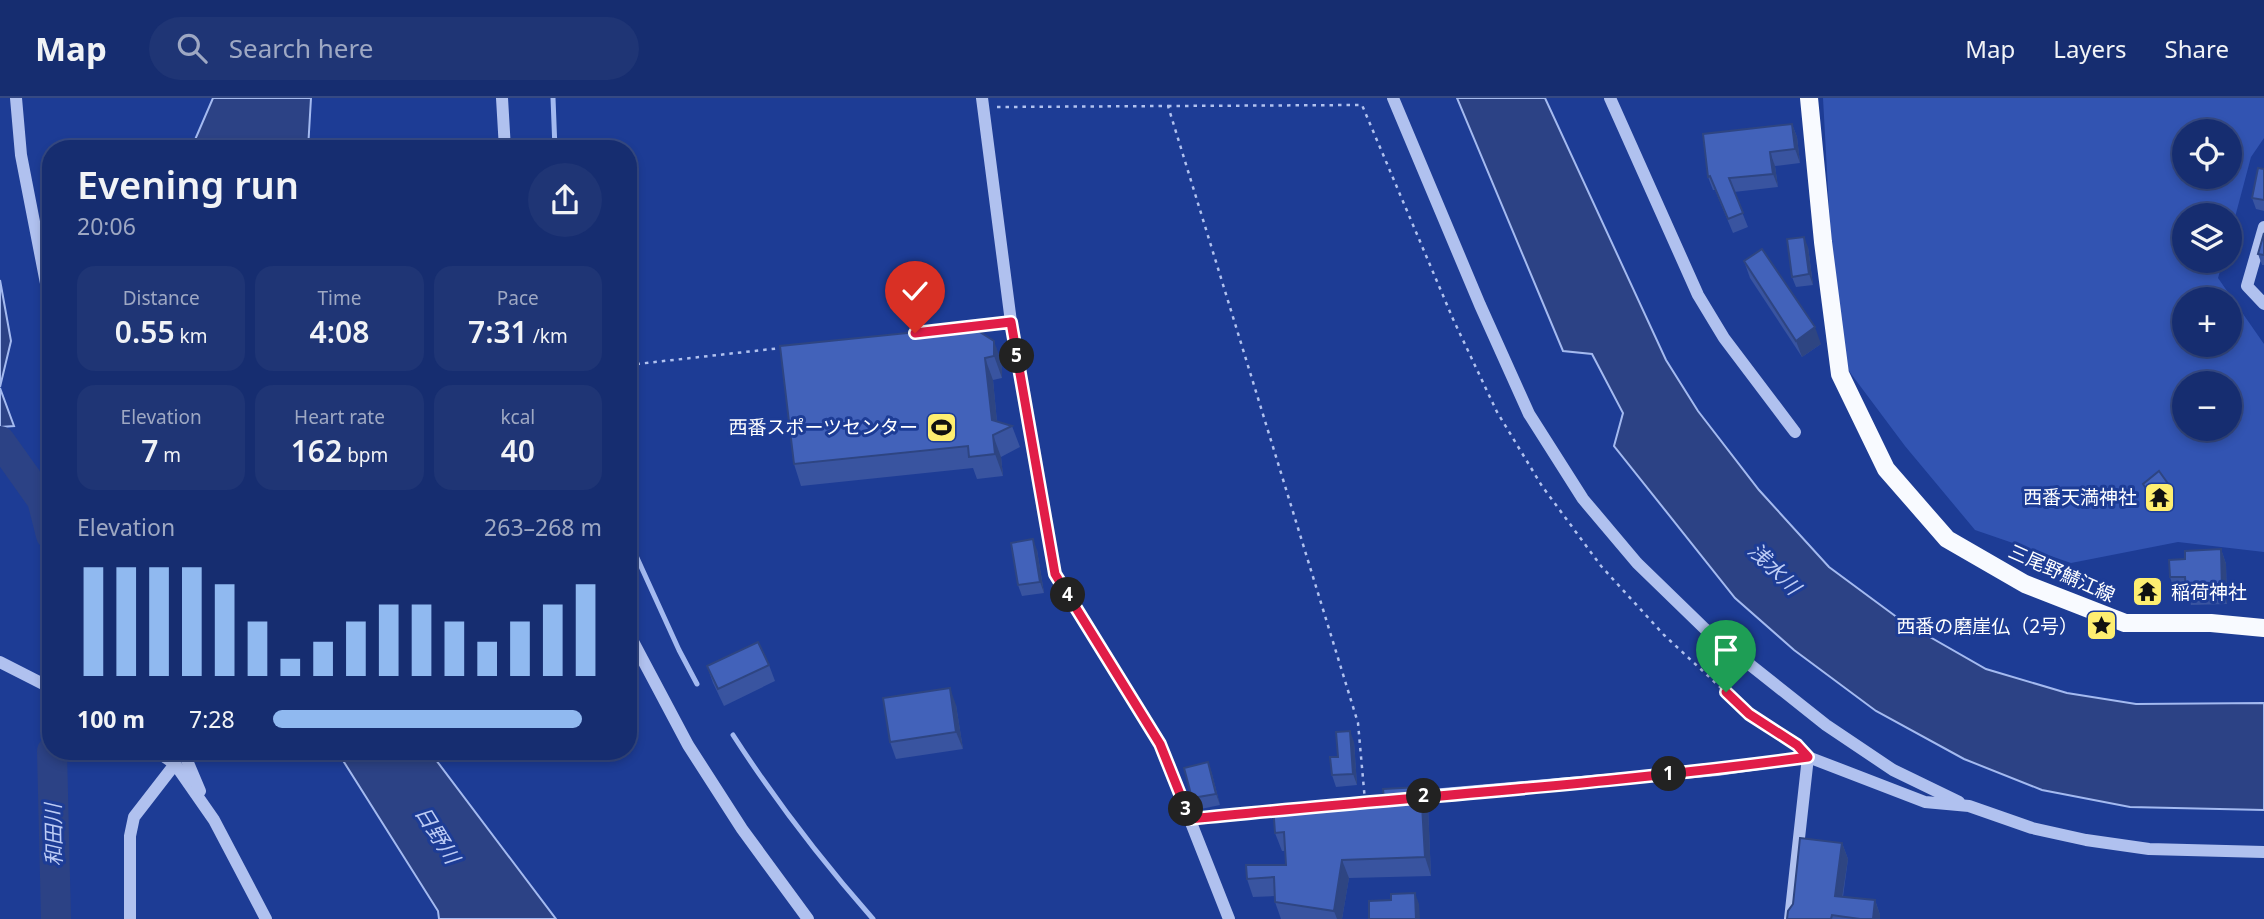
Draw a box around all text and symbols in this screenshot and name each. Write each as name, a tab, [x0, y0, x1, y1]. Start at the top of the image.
search box	[149, 17, 639, 80]
text: Map	[35, 26, 107, 71]
icon: search	[173, 29, 211, 67]
text: Search here	[229, 30, 373, 66]
text: Map	[1965, 32, 2015, 65]
text: Layers	[2053, 32, 2127, 65]
text: Share	[2165, 32, 2229, 65]
map controls	[2172, 119, 2242, 441]
button: locate	[2172, 119, 2242, 189]
text: Evening run	[77, 158, 299, 210]
button: share	[528, 163, 602, 237]
button: layers	[2172, 203, 2242, 273]
text: 20:06	[77, 210, 136, 242]
pin	[885, 261, 945, 333]
icon: check	[896, 272, 934, 310]
text: Distance	[123, 285, 200, 311]
text: Time	[318, 285, 361, 311]
text: Pace	[497, 285, 539, 311]
button: +	[2172, 287, 2242, 357]
text: 0.55	[115, 311, 175, 352]
text: 4:08	[310, 311, 369, 352]
text: 7:31	[468, 311, 528, 352]
text: km	[175, 323, 207, 349]
text: /km	[528, 323, 568, 349]
pin: 5	[1000, 338, 1034, 374]
text: 5	[1011, 342, 1022, 368]
button: −	[2172, 371, 2242, 441]
text: Elevation	[121, 404, 202, 430]
text: Heart rate	[294, 404, 385, 430]
text: kcal	[500, 404, 535, 430]
sports icon: 西番スポーツセンター	[924, 410, 958, 444]
place label: 西番スポーツセンター	[728, 414, 918, 440]
text: 7	[141, 430, 158, 471]
text: 162	[291, 430, 342, 471]
text: 40	[501, 430, 535, 471]
text: m	[158, 442, 181, 468]
text: bpm	[342, 442, 388, 468]
temple icon: 西番天満神社	[2143, 480, 2177, 514]
place label: 西番天満神社	[2023, 484, 2137, 510]
text: Elevation	[77, 511, 175, 543]
text: 263–268 m	[484, 511, 602, 543]
water label: 浅水川	[1743, 536, 1808, 602]
street label: 三尾野鯖江線	[2005, 538, 2119, 608]
temple icon: 稲荷神社	[2131, 575, 2165, 609]
pin: 4	[1050, 578, 1086, 612]
place label: 稲荷神社	[2171, 579, 2247, 605]
text: 4	[1062, 581, 1073, 607]
place icon: 西番の磨崖仏（2号）	[2084, 609, 2118, 643]
place label: 西番の磨崖仏（2号）	[1896, 613, 2078, 639]
pin	[1696, 620, 1756, 692]
icon: arrive	[1707, 631, 1745, 669]
text: 100 m	[77, 703, 145, 735]
text: 7:28	[189, 703, 235, 735]
pin: 1	[1652, 756, 1686, 792]
text: 1	[1663, 760, 1674, 786]
pin: 2	[1406, 778, 1442, 814]
text: 2	[1418, 782, 1429, 808]
pin: 3	[1168, 792, 1204, 826]
text: 3	[1180, 795, 1191, 821]
water label: 日野川	[409, 800, 467, 870]
water label: 和田川	[38, 801, 68, 867]

